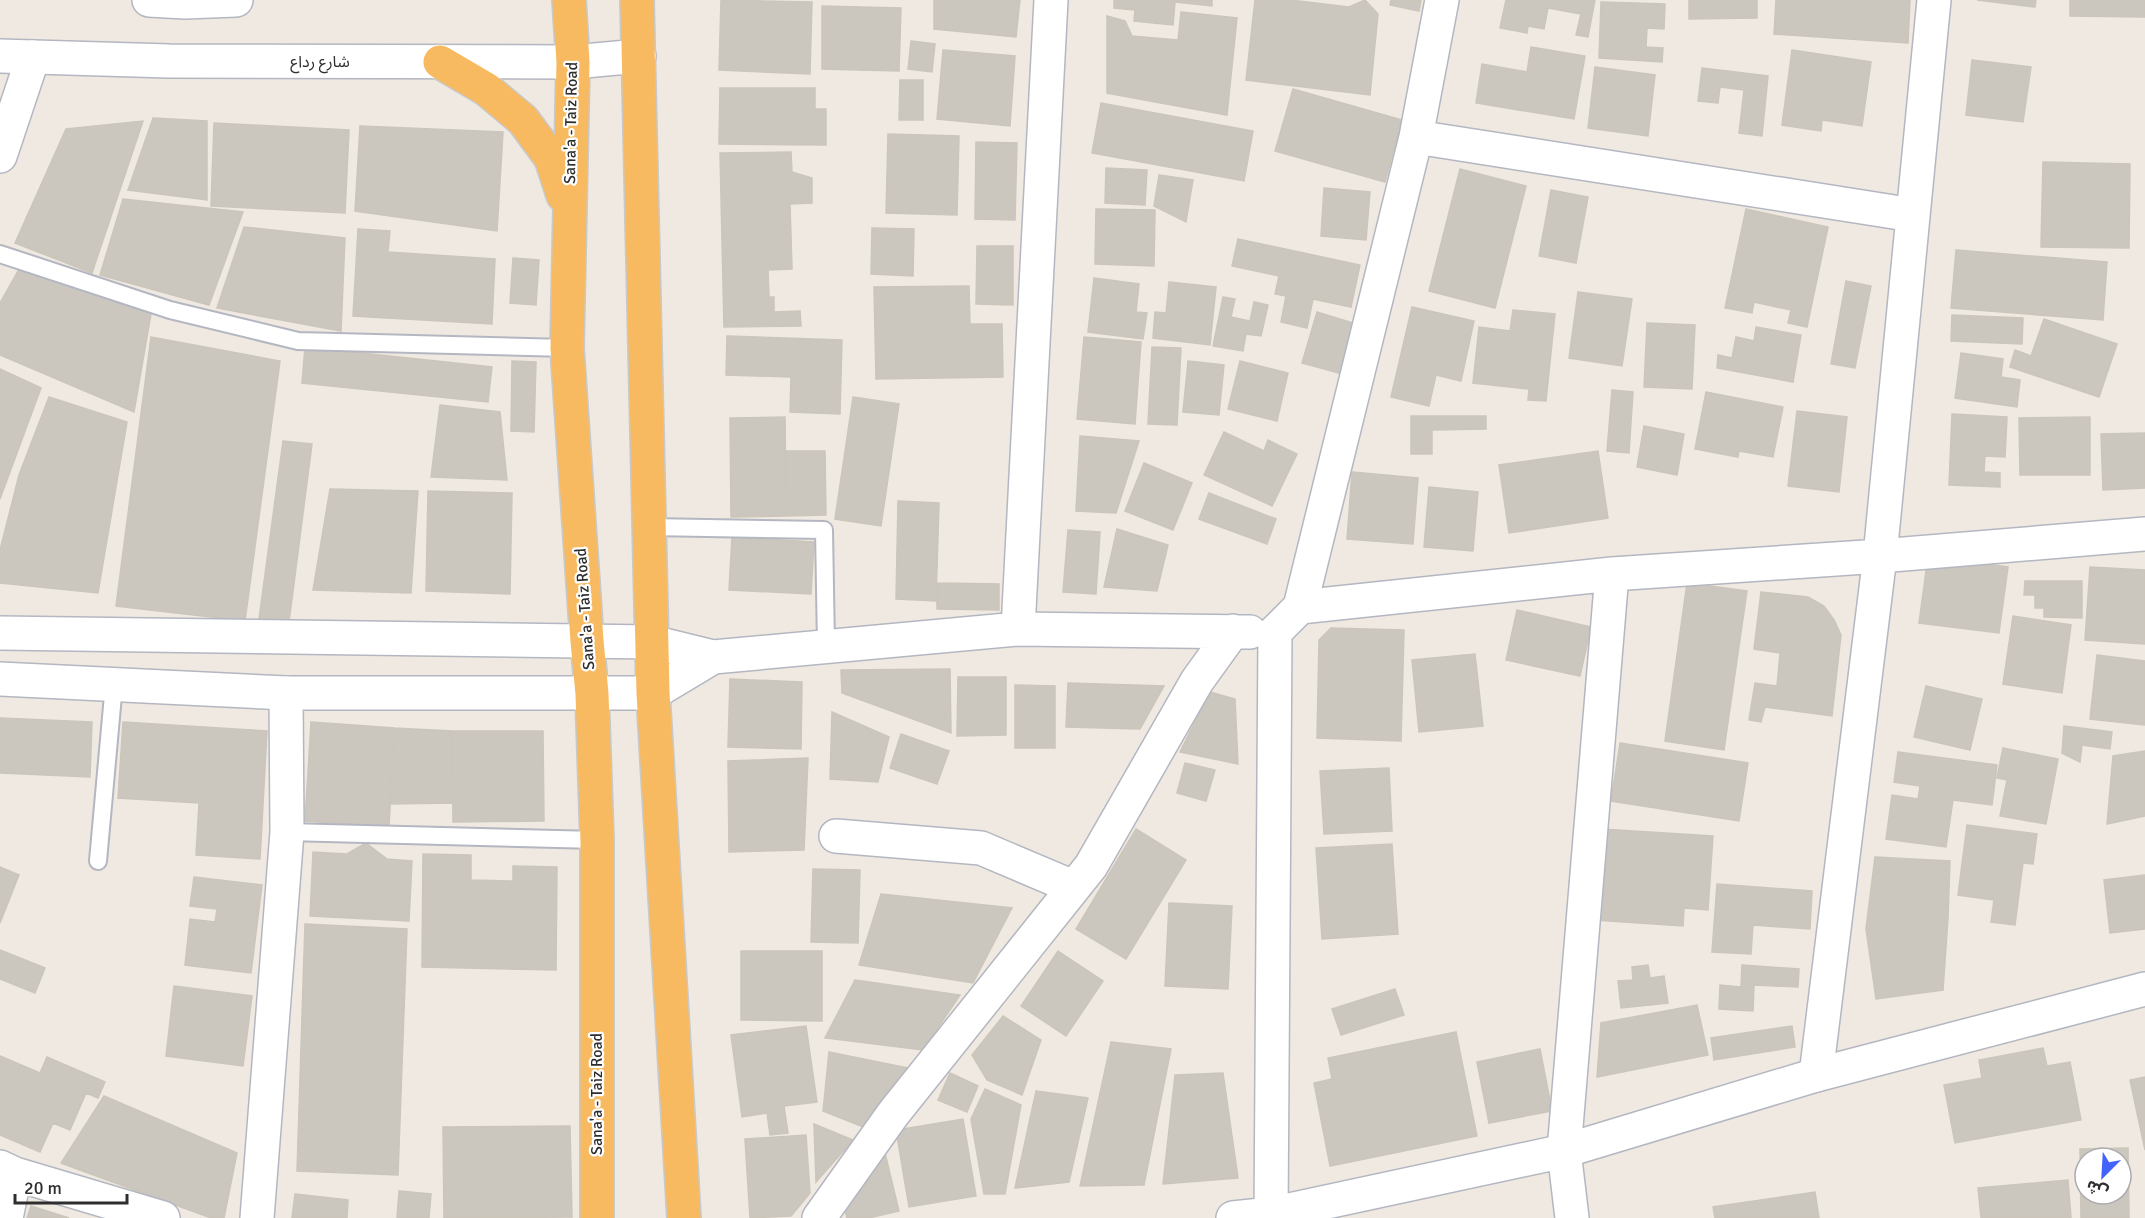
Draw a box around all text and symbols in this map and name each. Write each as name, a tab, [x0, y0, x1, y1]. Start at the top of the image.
street label: شارع رداع	[290, 52, 350, 74]
street label: Sana'a - Taiz Road	[560, 62, 582, 184]
street label: Sana'a - Taiz Road	[571, 547, 599, 671]
street label: Sana'a - Taiz Road	[587, 1033, 607, 1155]
north arrow	[2073, 1146, 2133, 1206]
scale bar	[15, 1167, 128, 1205]
text: ش	[2083, 1175, 2111, 1202]
text: 20 m	[24, 1177, 62, 1199]

